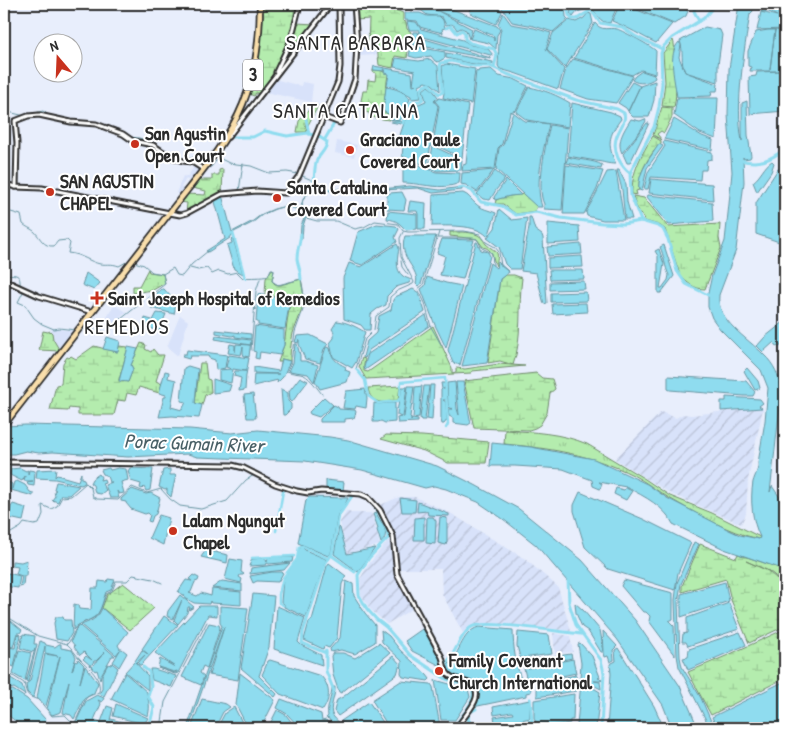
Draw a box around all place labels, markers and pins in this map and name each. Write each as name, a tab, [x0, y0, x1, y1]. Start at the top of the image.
place label: San Agustin Open Court	[145, 120, 227, 169]
place label: Graciano Paule Covered Court	[360, 126, 461, 174]
marker: San Agustin Open Court	[129, 138, 141, 150]
marker: Graciano Paule Covered Court	[344, 144, 356, 156]
place label: SAN AGUSTIN CHAPEL	[60, 168, 154, 216]
place label: Santa Catalina Covered Court	[287, 174, 388, 222]
marker: SAN AGUSTIN CHAPEL	[44, 186, 56, 198]
marker: Santa Catalina Covered Court	[271, 192, 283, 204]
place label: Saint Joseph Hospital of Remedios	[108, 285, 340, 312]
marker: Saint Joseph Hospital of Remedios	[90, 291, 104, 305]
place label: Lalam Ngungut Chapel	[183, 507, 286, 556]
marker: Lalam Ngungut Chapel	[167, 525, 179, 537]
place label: Family Covenant Church International	[448, 647, 593, 695]
marker: Family Covenant Church International	[433, 665, 445, 677]

